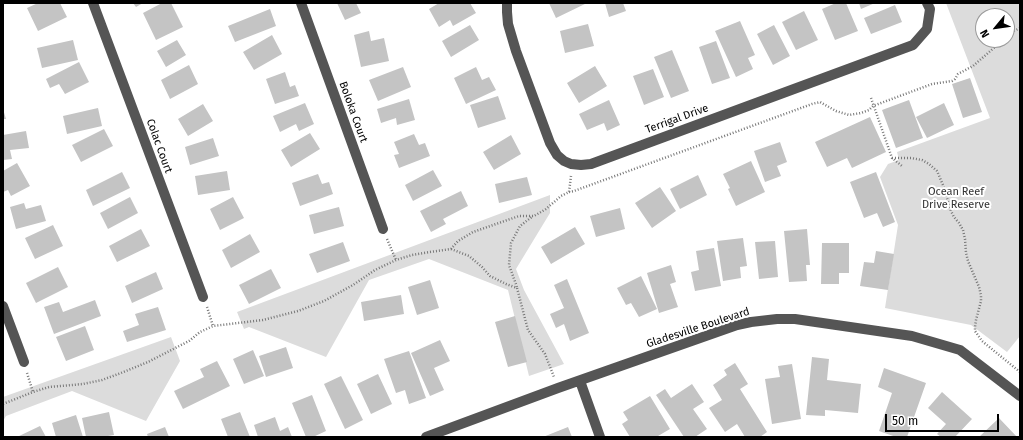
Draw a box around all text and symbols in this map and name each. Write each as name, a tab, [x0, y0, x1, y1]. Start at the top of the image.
north arrow	[975, 8, 1015, 48]
text: N	[977, 27, 992, 40]
street label: Boloka Court	[336, 80, 370, 144]
street label: Terrigal Drive	[644, 102, 710, 136]
street label: Colac Court	[143, 117, 175, 175]
park label: Ocean Reef Drive Reserve	[922, 185, 990, 211]
street label: Gladesville Boulevard	[645, 305, 751, 351]
scale bar	[887, 406, 1001, 432]
text: 50 m	[892, 414, 918, 428]

